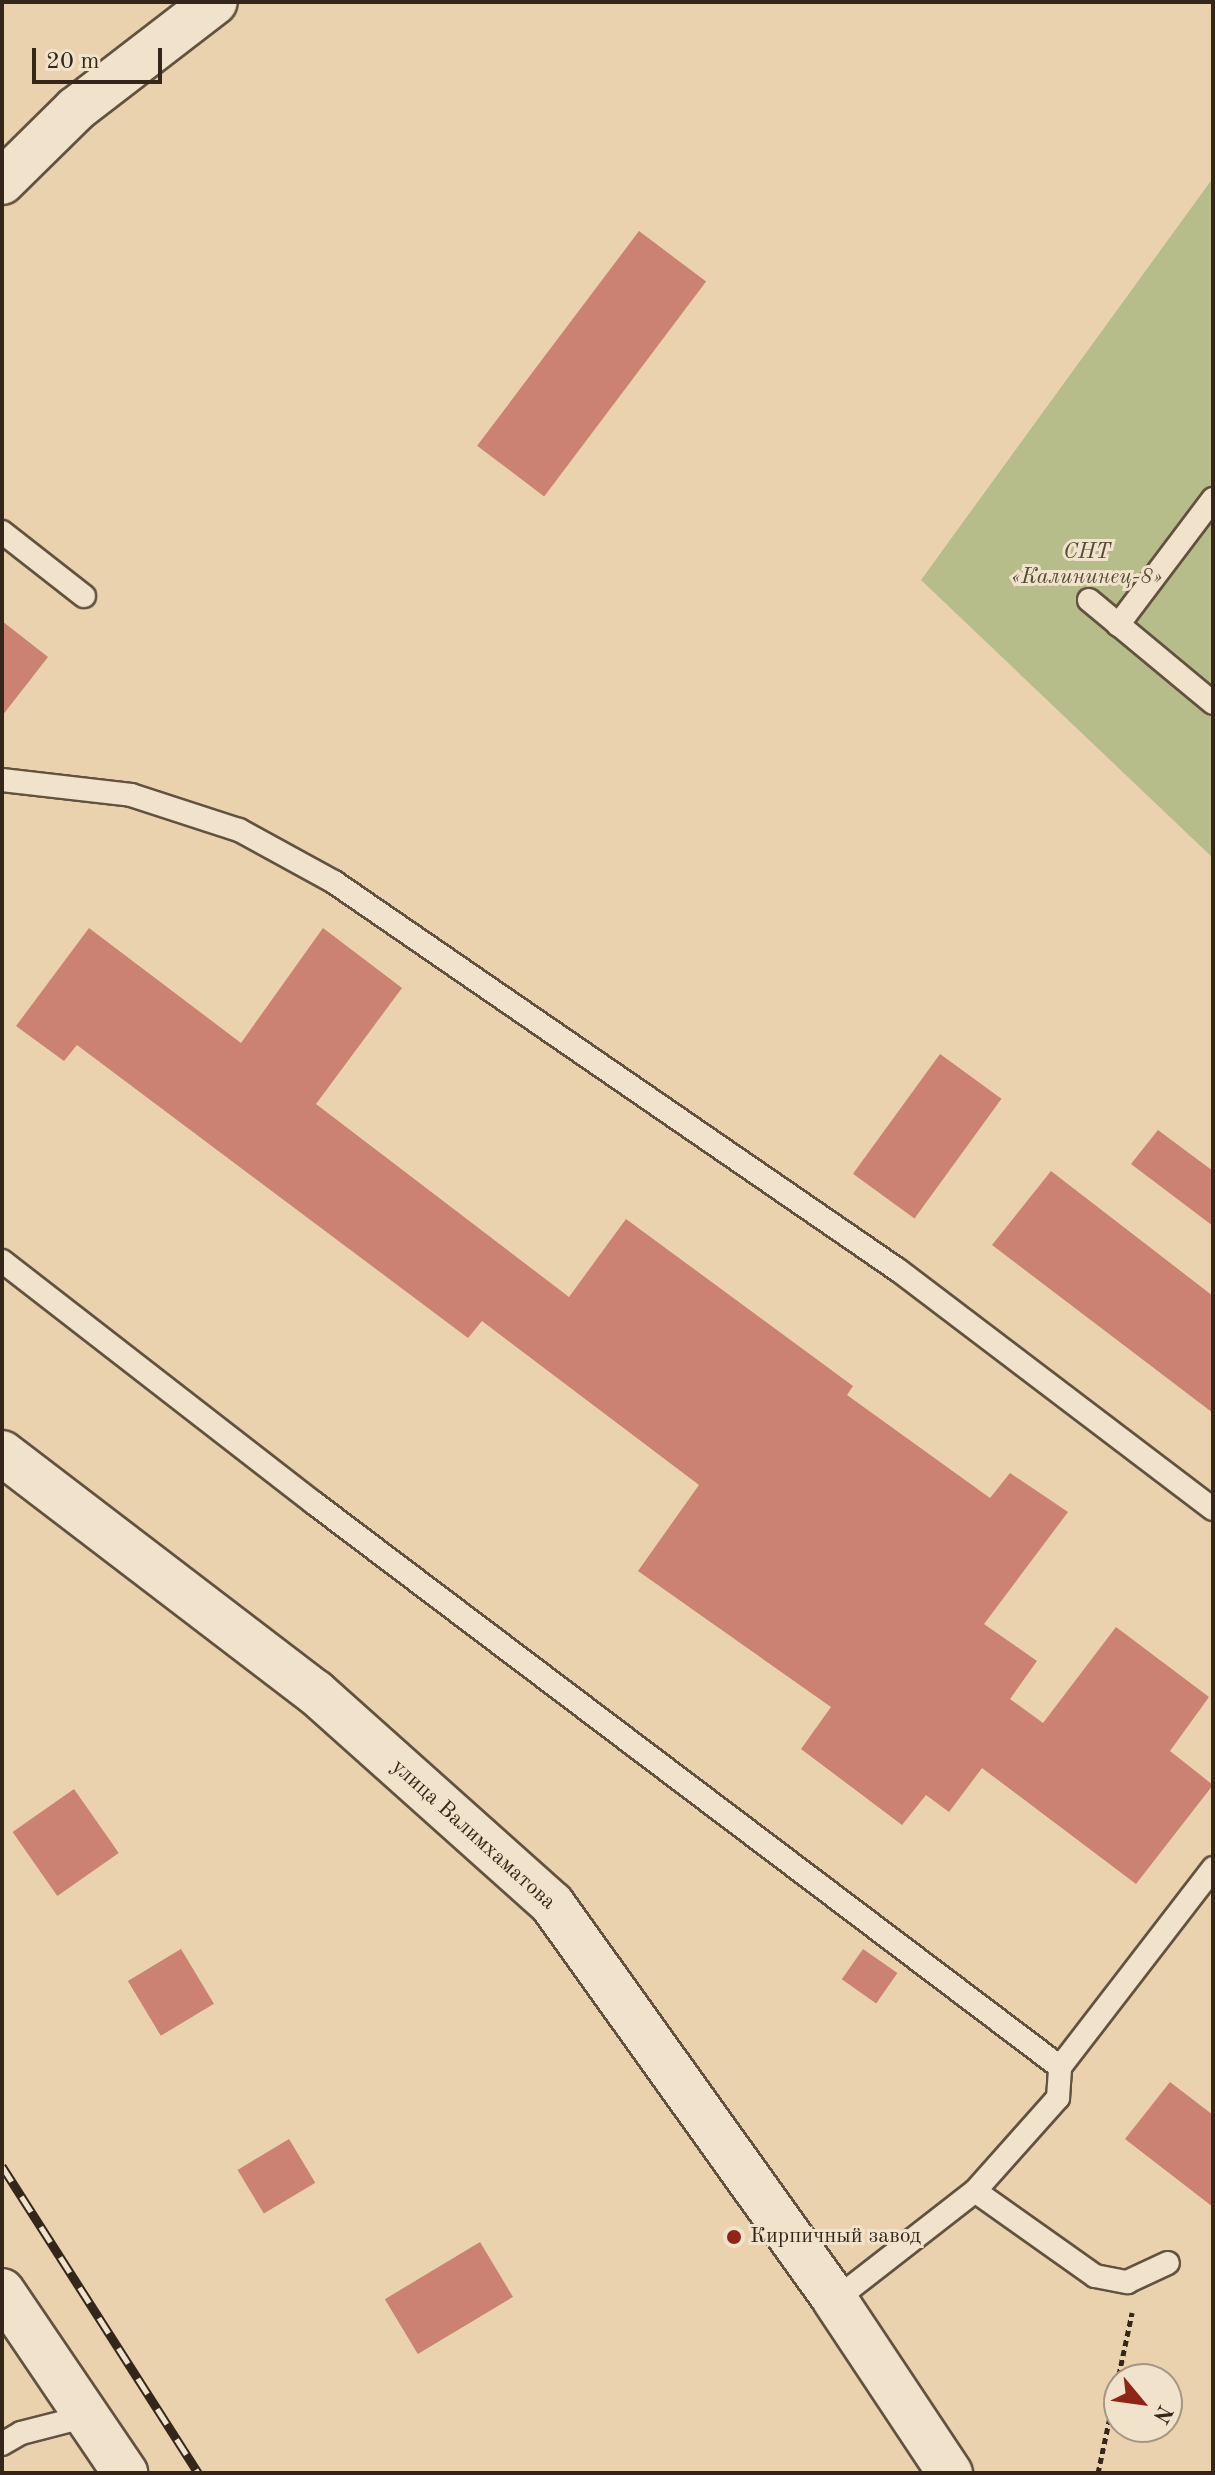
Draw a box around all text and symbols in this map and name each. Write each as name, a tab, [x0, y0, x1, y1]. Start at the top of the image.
scale bar	[36, 32, 166, 82]
text: 20 m	[46, 50, 100, 74]
park label: СНТ «Калининец-8»	[1012, 539, 1162, 590]
street label: улица Валимхаматова	[385, 1754, 561, 1916]
place label: Кирпичный завод	[750, 2224, 921, 2250]
marker: Кирпичный завод	[725, 2228, 743, 2246]
north arrow	[1103, 2363, 1183, 2443]
text: N	[1149, 2401, 1176, 2426]

